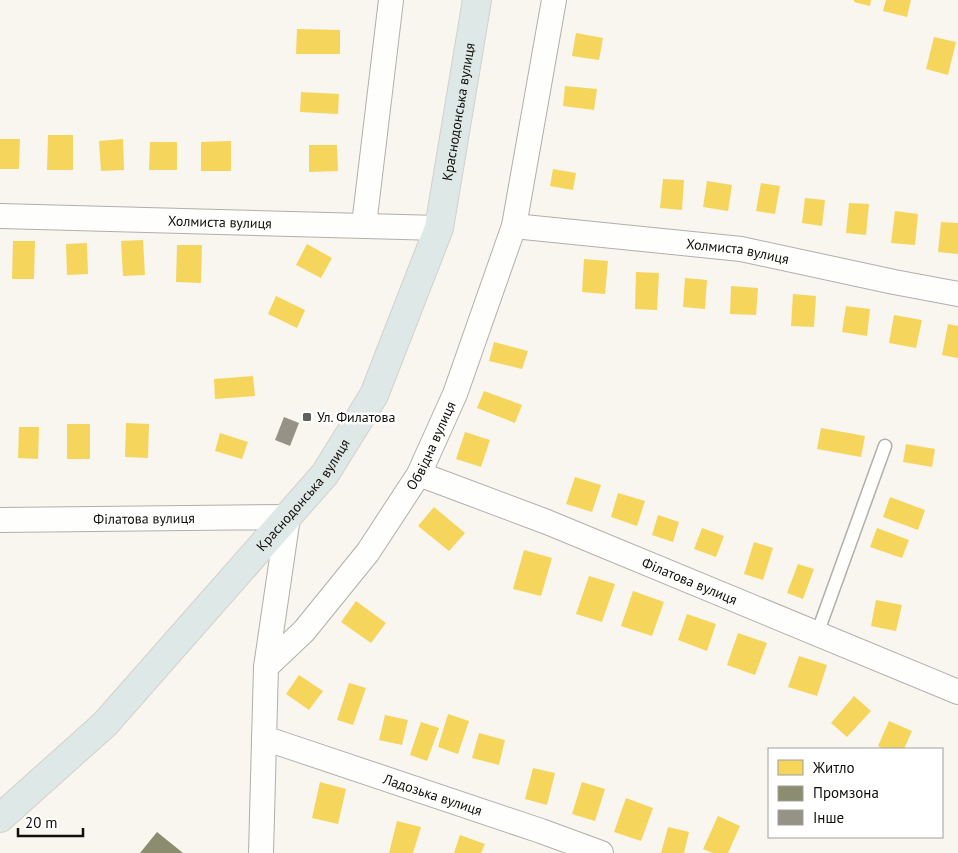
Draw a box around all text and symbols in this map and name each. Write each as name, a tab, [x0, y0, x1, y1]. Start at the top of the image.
street label: Краснодонська вулиця	[438, 41, 479, 182]
street label: Холмиста вулиця	[168, 212, 272, 232]
street label: Холмиста вулиця	[685, 234, 791, 268]
street label: Обвідна вулиця	[402, 398, 460, 493]
place label: Ул. Филатова	[317, 408, 396, 426]
marker: Ул. Филатова	[301, 411, 313, 423]
street label: Краснодонська вулиця	[252, 435, 354, 555]
street label: Філатова вулиця	[93, 509, 195, 528]
street label: Філатова вулиця	[639, 553, 740, 609]
legend	[768, 748, 943, 838]
text: Житло	[812, 758, 855, 777]
street label: Ладозька вулиця	[380, 769, 485, 820]
text: Промзона	[813, 783, 879, 802]
scale bar	[18, 806, 82, 838]
text: Інше	[813, 808, 844, 827]
text: 20 m	[25, 813, 58, 832]

